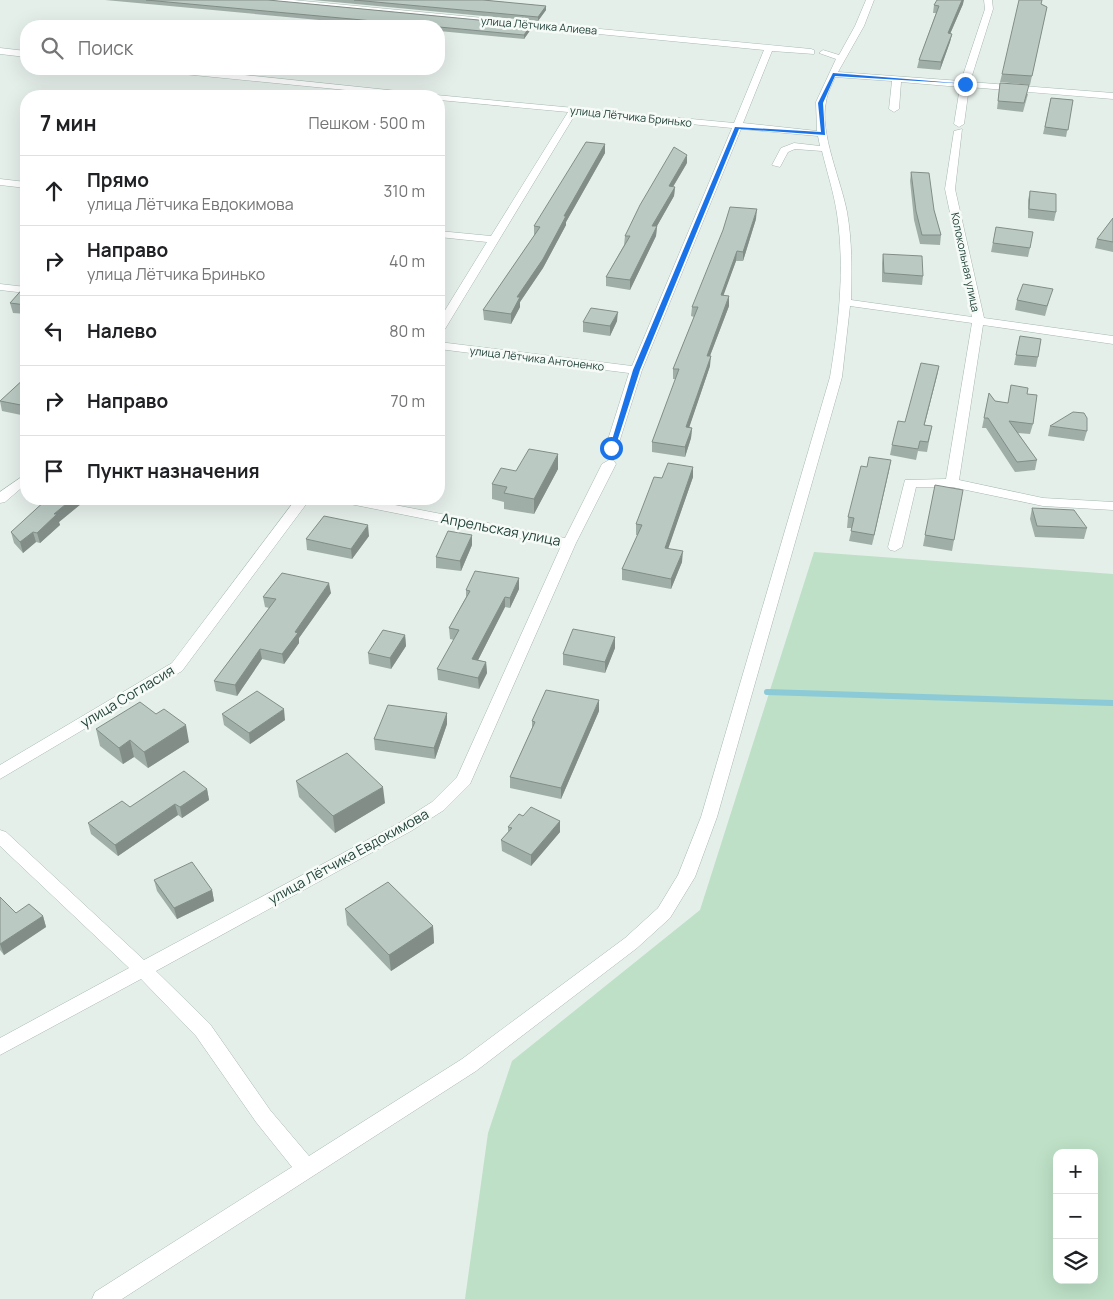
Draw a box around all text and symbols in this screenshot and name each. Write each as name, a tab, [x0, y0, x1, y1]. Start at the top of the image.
street label: улица Лётчика Алиева	[480, 12, 598, 38]
search box	[20, 20, 445, 75]
icon: search	[38, 34, 66, 62]
text: Поиск	[78, 35, 133, 61]
route end	[954, 73, 977, 96]
street label: улица Лётчика Бринько	[569, 102, 693, 130]
text: 7 мин	[40, 109, 96, 137]
text: Пешком · 500 m	[309, 112, 425, 134]
text: Прямо	[87, 167, 149, 193]
icon: ahead	[40, 177, 68, 205]
text: 310 m	[383, 180, 425, 202]
text: улица Лётчика Евдокимова	[87, 193, 294, 215]
street label: Колокольная улица	[948, 211, 984, 313]
text: Направо	[87, 237, 168, 263]
icon: right	[40, 247, 68, 275]
text: 40 m	[389, 250, 425, 272]
text: улица Лётчика Бринько	[87, 263, 265, 285]
icon: left	[40, 317, 68, 345]
text: Налево	[87, 318, 157, 344]
text: 80 m	[389, 320, 425, 342]
street label: улица Лётчика Антоненко	[469, 342, 606, 374]
icon: right	[40, 387, 68, 415]
text: Направо	[87, 388, 168, 414]
text: 70 m	[390, 390, 425, 412]
route start	[600, 437, 623, 460]
icon: arrive	[40, 457, 68, 485]
text: Пункт назначения	[87, 458, 260, 484]
street label: Апрельская улица	[440, 508, 562, 550]
street label: улица Согласия	[77, 660, 177, 732]
street label: улица Лётчика Евдокимова	[264, 804, 432, 908]
map controls	[1053, 1149, 1098, 1284]
button: +	[1053, 1149, 1098, 1194]
button: −	[1053, 1194, 1098, 1239]
button: layers	[1053, 1239, 1098, 1284]

